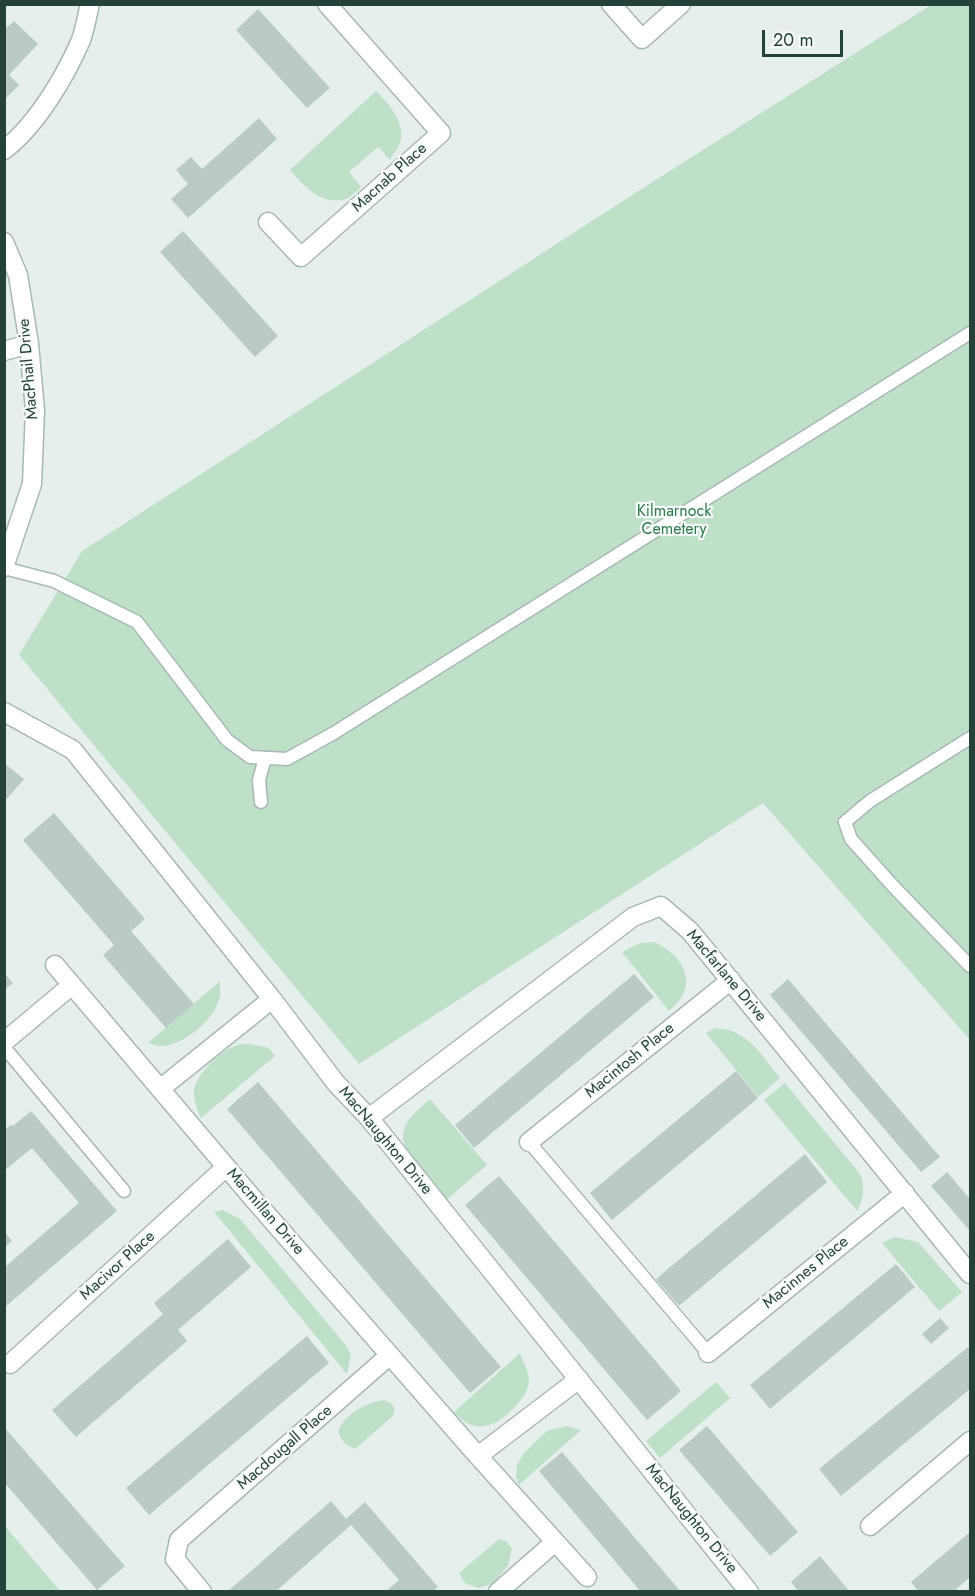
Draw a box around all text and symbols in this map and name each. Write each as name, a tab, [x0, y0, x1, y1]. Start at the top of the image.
scale bar	[765, 18, 846, 56]
text: 20 m	[773, 27, 813, 53]
street label: Macnab Place	[349, 139, 431, 217]
street label: MacPhail Drive	[15, 318, 43, 420]
park label: Kilmarnock Cemetery	[637, 502, 711, 540]
street label: Macfarlane Drive	[682, 926, 770, 1026]
street label: Macintosh Place	[582, 1019, 678, 1103]
street label: MacNaughton Drive	[334, 1083, 436, 1199]
street label: Macmillan Drive	[222, 1165, 308, 1259]
street label: Macivor Place	[77, 1227, 159, 1305]
street label: Macinnes Place	[759, 1233, 853, 1313]
street label: Macdougall Place	[234, 1402, 336, 1494]
street label: MacNaughton Drive	[641, 1460, 741, 1578]

